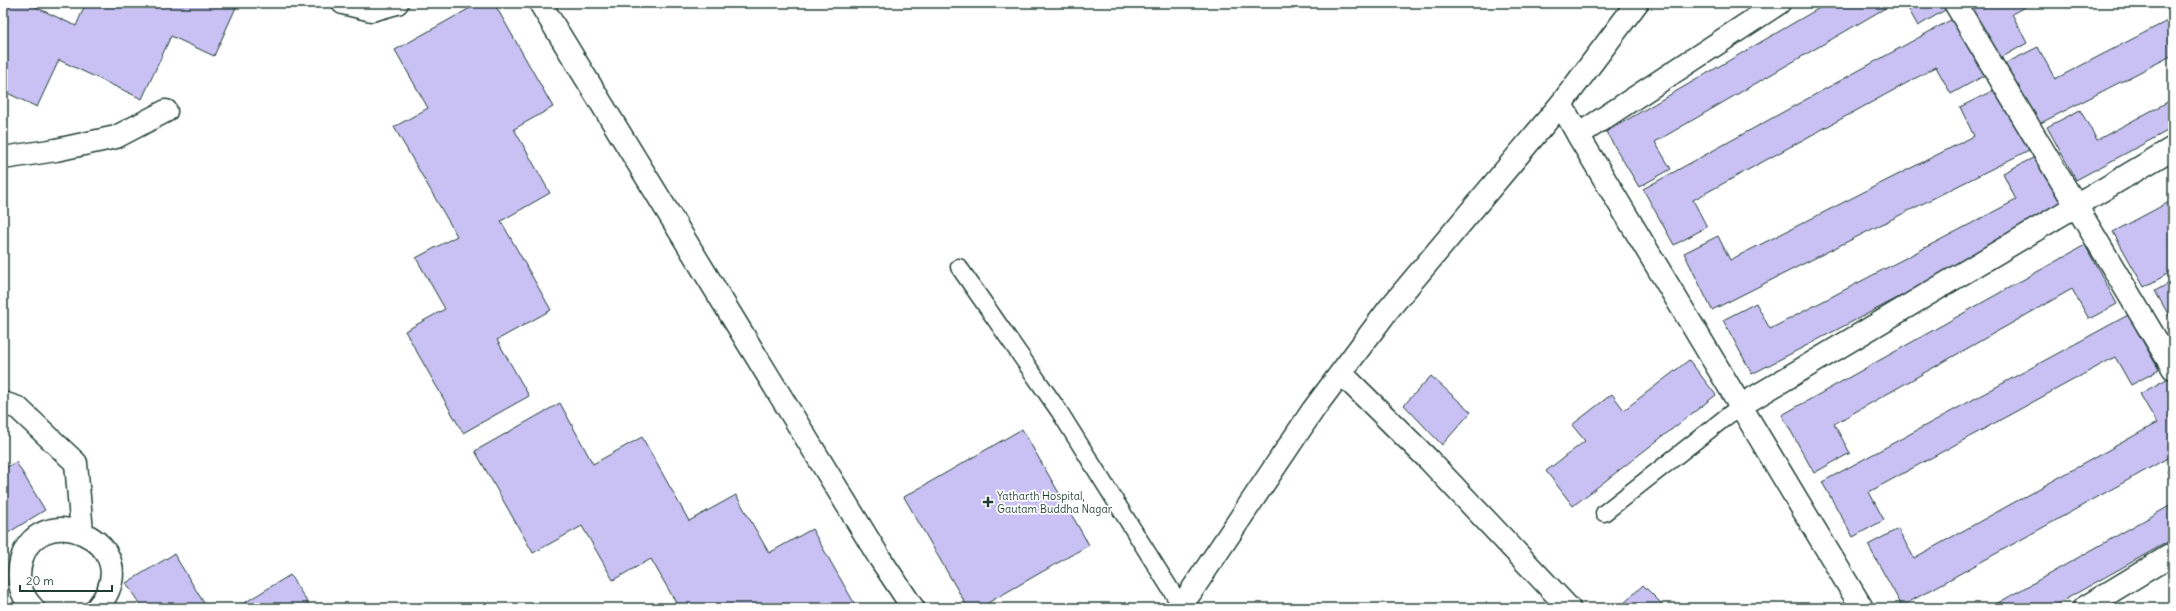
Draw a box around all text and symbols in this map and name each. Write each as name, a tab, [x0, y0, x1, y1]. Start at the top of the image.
place label: Yatharth Hospital, Gautam Buddha Nagar	[997, 489, 1113, 516]
marker: Yatharth Hospital, Gautam Buddha Nagar	[982, 496, 994, 508]
scale bar	[20, 567, 112, 593]
text: 20 m	[26, 573, 54, 588]

